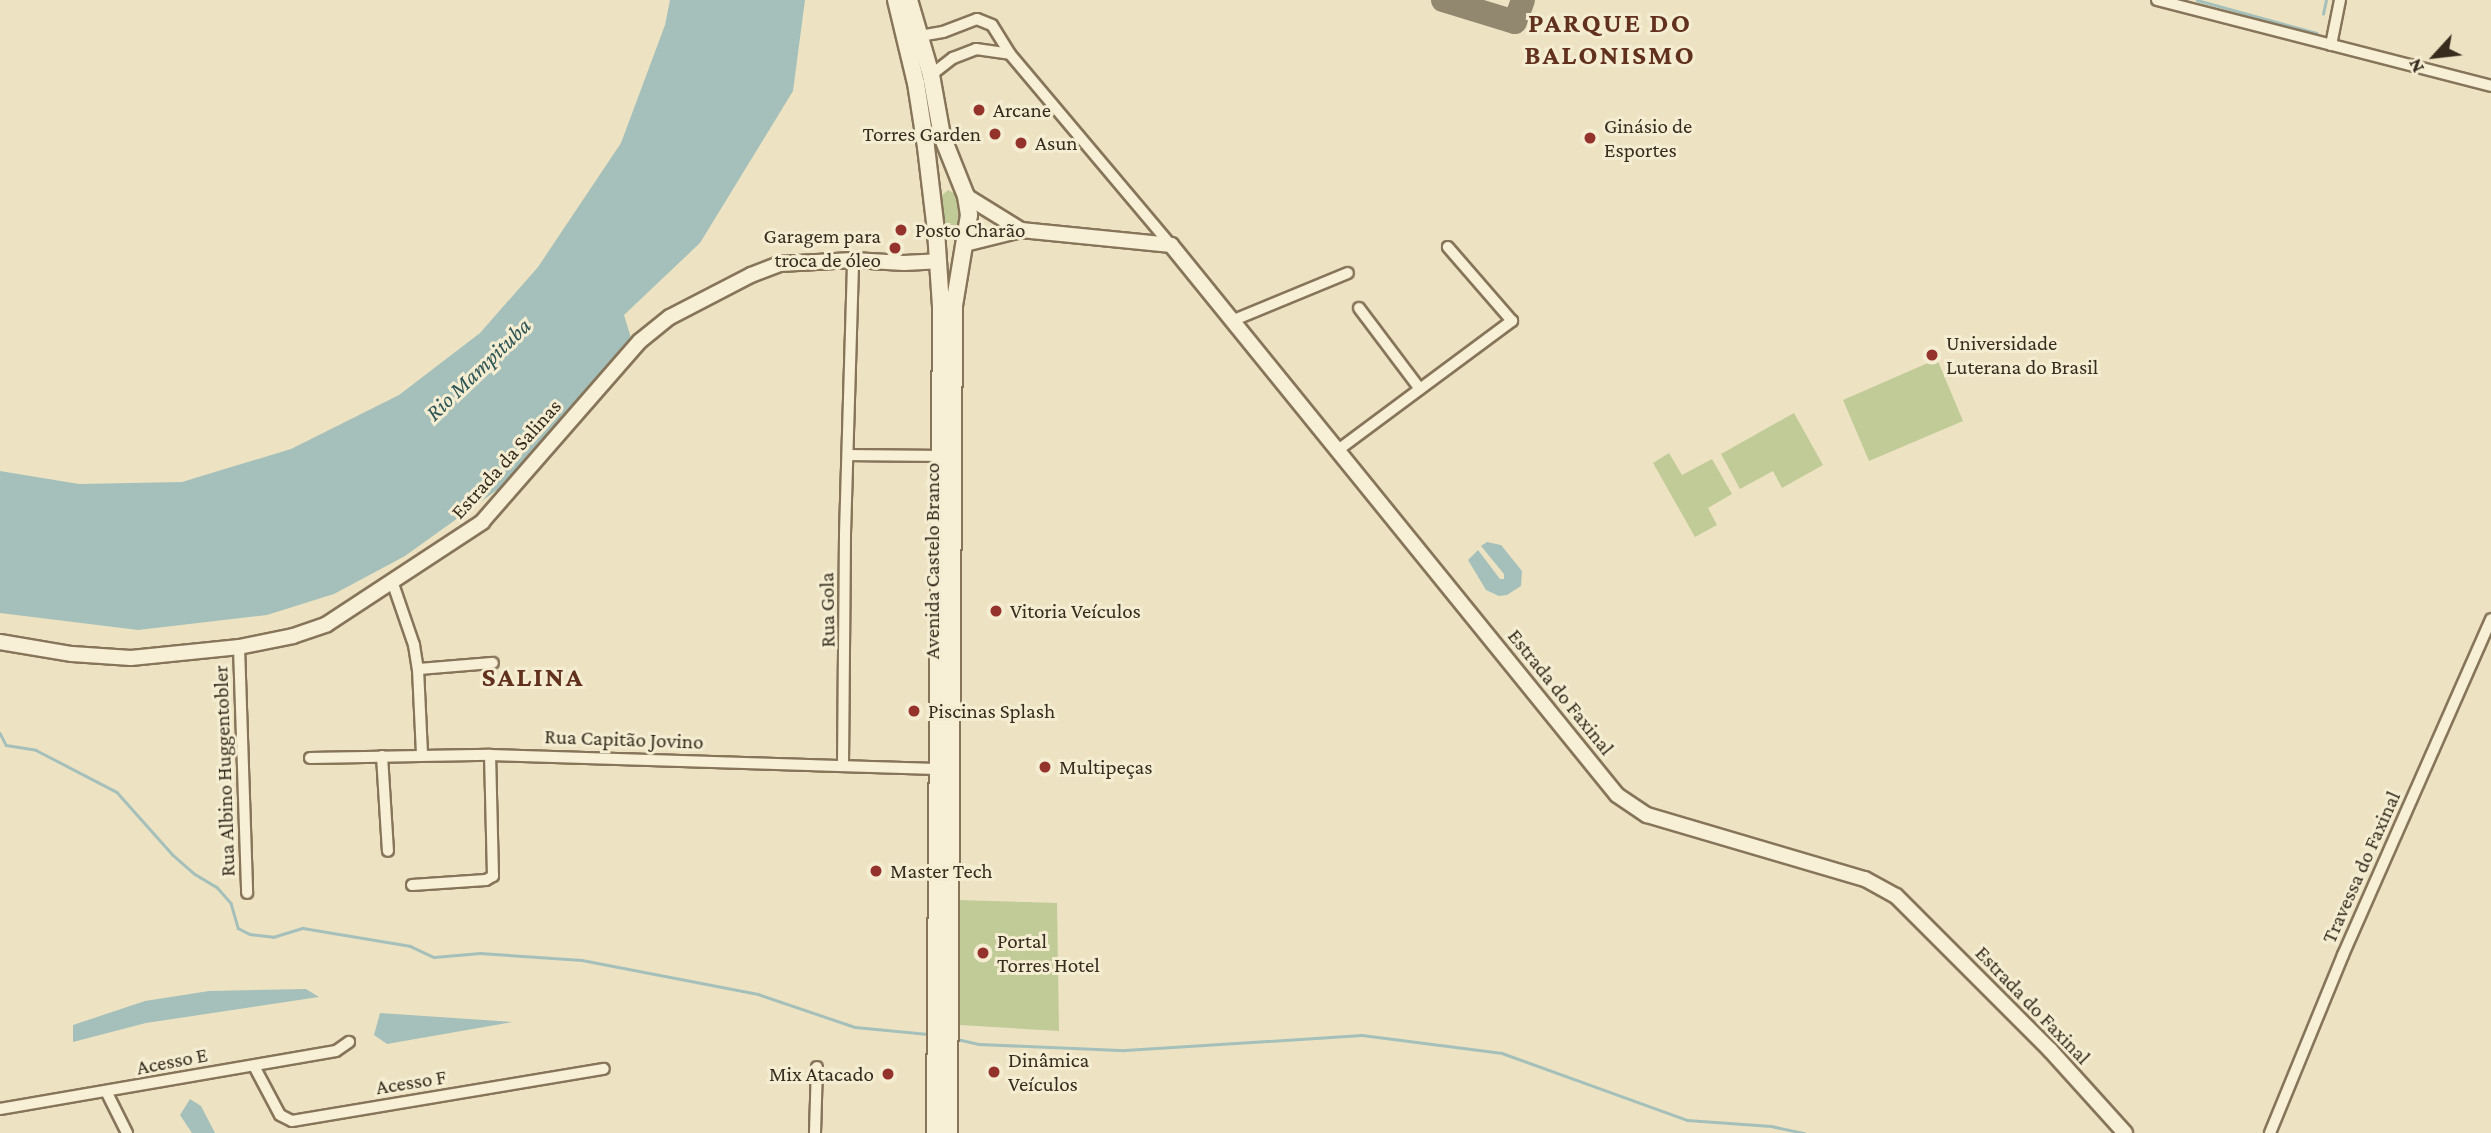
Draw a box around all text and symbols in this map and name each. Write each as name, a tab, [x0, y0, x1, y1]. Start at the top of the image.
district label: PARQUE DO BALONISMO	[1525, 6, 1695, 72]
north arrow	[2400, 21, 2470, 91]
text: N	[2404, 55, 2428, 76]
place label: Arcane	[993, 97, 1051, 123]
marker: Arcane	[971, 102, 987, 118]
place label: Ginásio de Esportes	[1604, 113, 1692, 163]
place label: Torres Garden	[863, 121, 981, 147]
marker: Torres Garden	[987, 126, 1003, 142]
place label: Asun	[1035, 130, 1078, 156]
marker: Ginásio de Esportes	[1582, 130, 1598, 146]
marker: Asun	[1013, 135, 1029, 151]
place label: Posto Charão	[915, 217, 1026, 243]
marker: Posto Charão	[893, 222, 909, 238]
place label: Garagem para troca de óleo	[764, 223, 881, 273]
marker: Garagem para troca de óleo	[887, 240, 903, 256]
water label: Rio Mampituba	[419, 312, 537, 426]
place label: Universidade Luterana do Brasil	[1946, 330, 2098, 380]
marker: Universidade Luterana do Brasil	[1924, 347, 1940, 363]
street label: Estrada da Salinas	[446, 394, 566, 524]
street label: Avenida Castelo Branco	[919, 463, 945, 659]
street label: Rua Gola	[814, 572, 840, 648]
place label: Vitoria Veículos	[1010, 598, 1141, 624]
marker: Vitoria Veículos	[988, 603, 1004, 619]
street label: Estrada do Faxinal	[1502, 624, 1620, 760]
district label: SALINA	[482, 660, 584, 694]
street label: Rua Albino Huggentobler	[208, 665, 240, 877]
place label: Piscinas Splash	[928, 698, 1055, 724]
marker: Piscinas Splash	[906, 703, 922, 719]
street label: Rua Capitão Jovino	[544, 724, 704, 754]
place label: Multipeças	[1059, 754, 1152, 780]
marker: Multipeças	[1037, 759, 1053, 775]
street label: Travessa do Faxinal	[2316, 787, 2406, 947]
place label: Master Tech	[890, 858, 993, 884]
marker: Master Tech	[868, 863, 884, 879]
place label: Portal Torres Hotel	[997, 928, 1100, 978]
street label: Estrada do Faxinal	[1970, 941, 2096, 1069]
marker: Portal Torres Hotel	[975, 945, 991, 961]
street label: Acesso E	[134, 1042, 210, 1080]
place label: Dinâmica Veículos	[1008, 1047, 1089, 1097]
place label: Mix Atacado	[769, 1061, 874, 1087]
street label: Acesso F	[374, 1064, 448, 1100]
marker: Dinâmica Veículos	[986, 1064, 1002, 1080]
marker: Mix Atacado	[880, 1066, 896, 1082]

